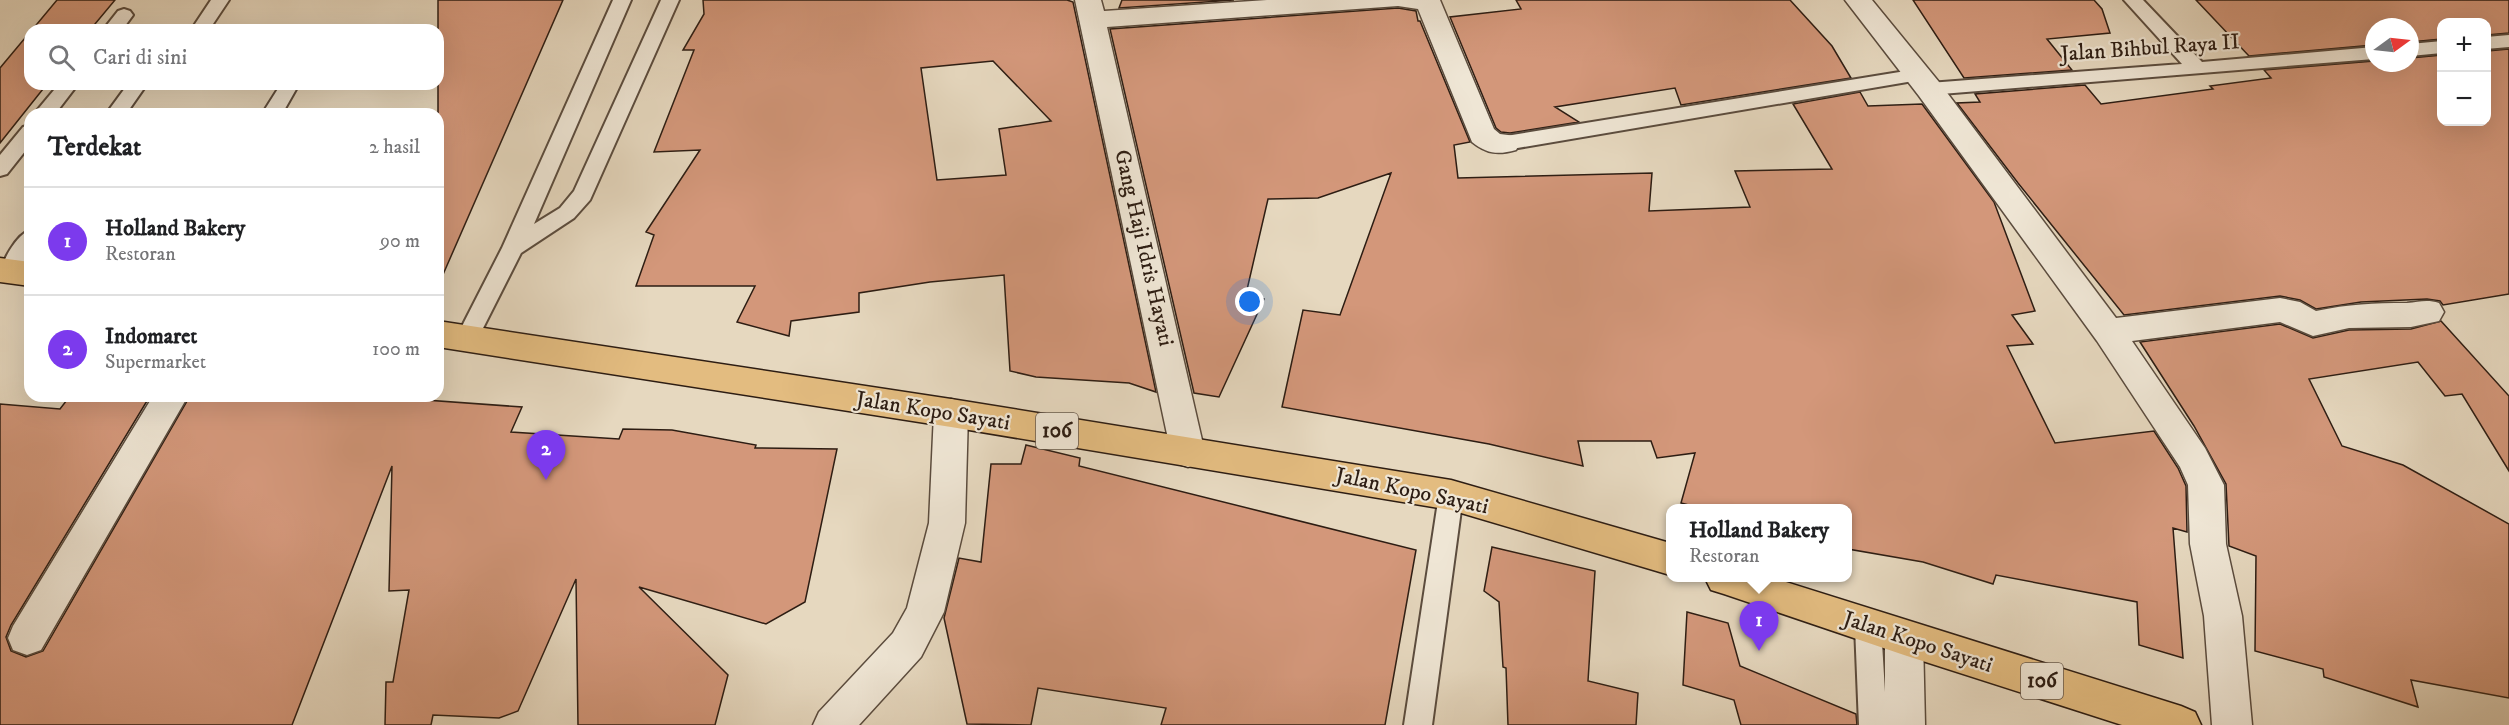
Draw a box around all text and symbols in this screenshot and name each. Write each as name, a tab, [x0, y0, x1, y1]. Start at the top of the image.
north arrow	[2365, 18, 2419, 72]
map controls	[2437, 18, 2491, 126]
button: +	[2437, 18, 2491, 72]
search box	[24, 24, 444, 90]
street label: Jalan Bihbul Raya II	[2057, 28, 2241, 68]
icon: search	[45, 41, 78, 74]
text: Cari di sini	[93, 44, 187, 71]
button: −	[2437, 72, 2491, 126]
text: Terdekat	[48, 131, 141, 164]
text: 2 hasil	[369, 135, 420, 160]
street label: Gang Haji Idris Hayati	[1108, 147, 1180, 349]
text: Holland Bakery	[105, 215, 245, 242]
text: 1	[64, 229, 71, 254]
text: 90 m	[380, 229, 420, 254]
text: Restoran	[105, 242, 176, 267]
your location	[1235, 287, 1264, 316]
text: Indomaret	[105, 323, 197, 350]
text: 2	[63, 337, 72, 362]
text: 100 m	[372, 337, 420, 362]
text: Supermarket	[105, 350, 206, 375]
street label: Jalan Kopo Sayati	[852, 385, 1012, 436]
road number: 106	[1036, 413, 1078, 449]
pin: 2	[526, 430, 566, 480]
street label: Jalan Kopo Sayati	[1331, 461, 1491, 520]
popup	[1666, 504, 1852, 582]
text: Holland Bakery	[1689, 517, 1829, 544]
text: Restoran	[1689, 544, 1760, 569]
pin: 1	[1740, 602, 1778, 651]
street label: Jalan Kopo Sayati	[1838, 605, 1996, 679]
road number: 106	[2021, 663, 2063, 699]

